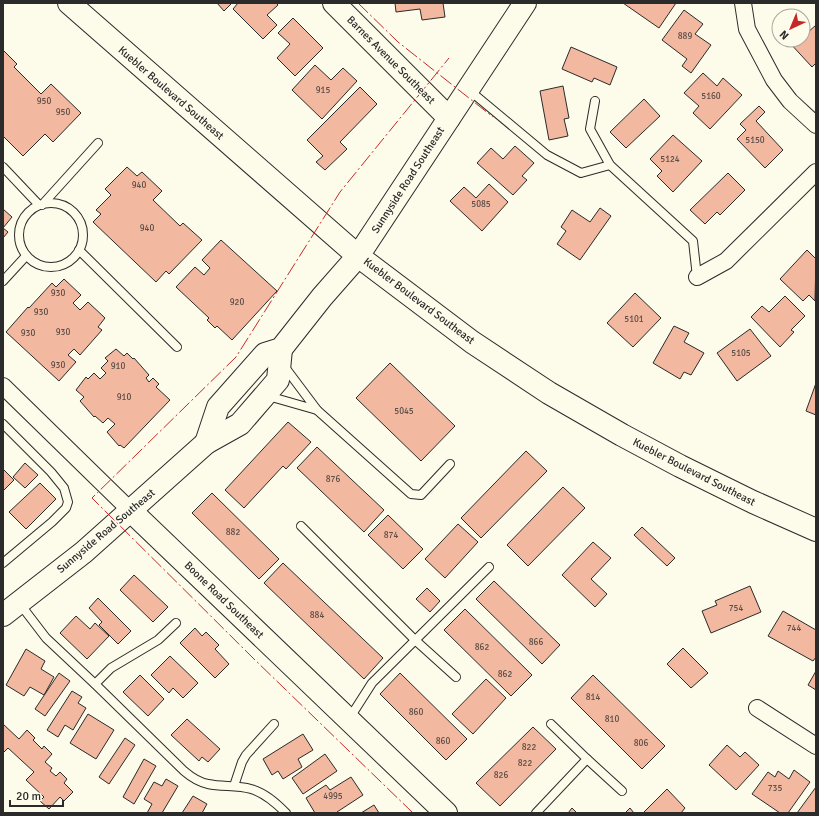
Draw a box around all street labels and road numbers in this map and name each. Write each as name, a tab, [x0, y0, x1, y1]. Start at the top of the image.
street label: Barnes Avenue Southeast	[344, 13, 438, 107]
street label: Kuebler Boulevard Southeast	[115, 44, 227, 143]
street label: Sunnyside Road Southeast	[369, 124, 447, 236]
street label: Kuebler Boulevard Southeast	[361, 255, 477, 347]
street label: Kuebler Boulevard Southeast	[631, 435, 758, 509]
street label: Sunnyside Road Southeast	[54, 486, 158, 576]
street label: Boone Road Southeast	[182, 559, 267, 641]

